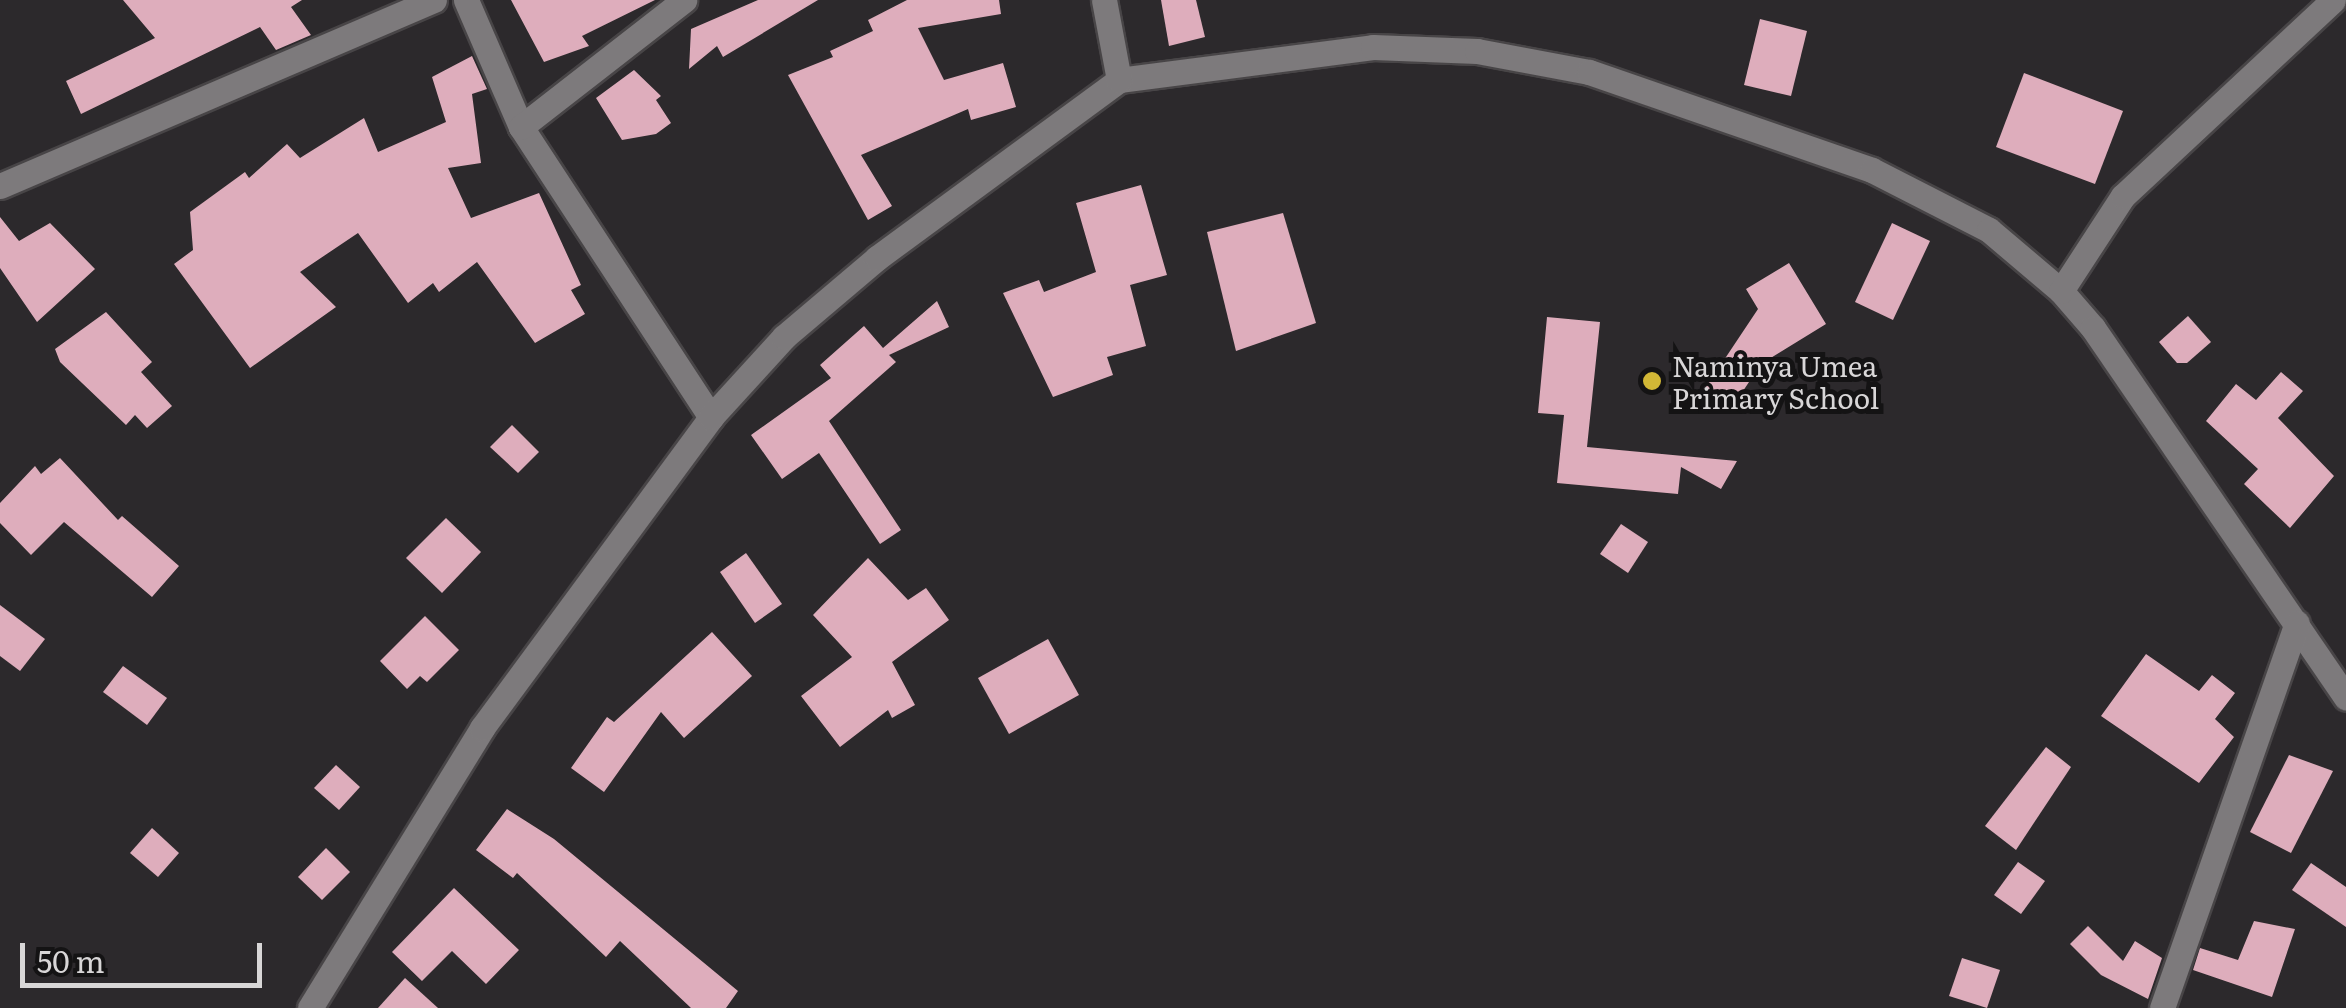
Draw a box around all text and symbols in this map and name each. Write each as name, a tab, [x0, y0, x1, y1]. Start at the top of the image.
place label: Naminya Umea Primary School	[1672, 348, 1879, 414]
marker: Naminya Umea Primary School	[1641, 370, 1663, 392]
scale bar	[25, 923, 268, 985]
text: 50 m	[37, 938, 105, 982]

